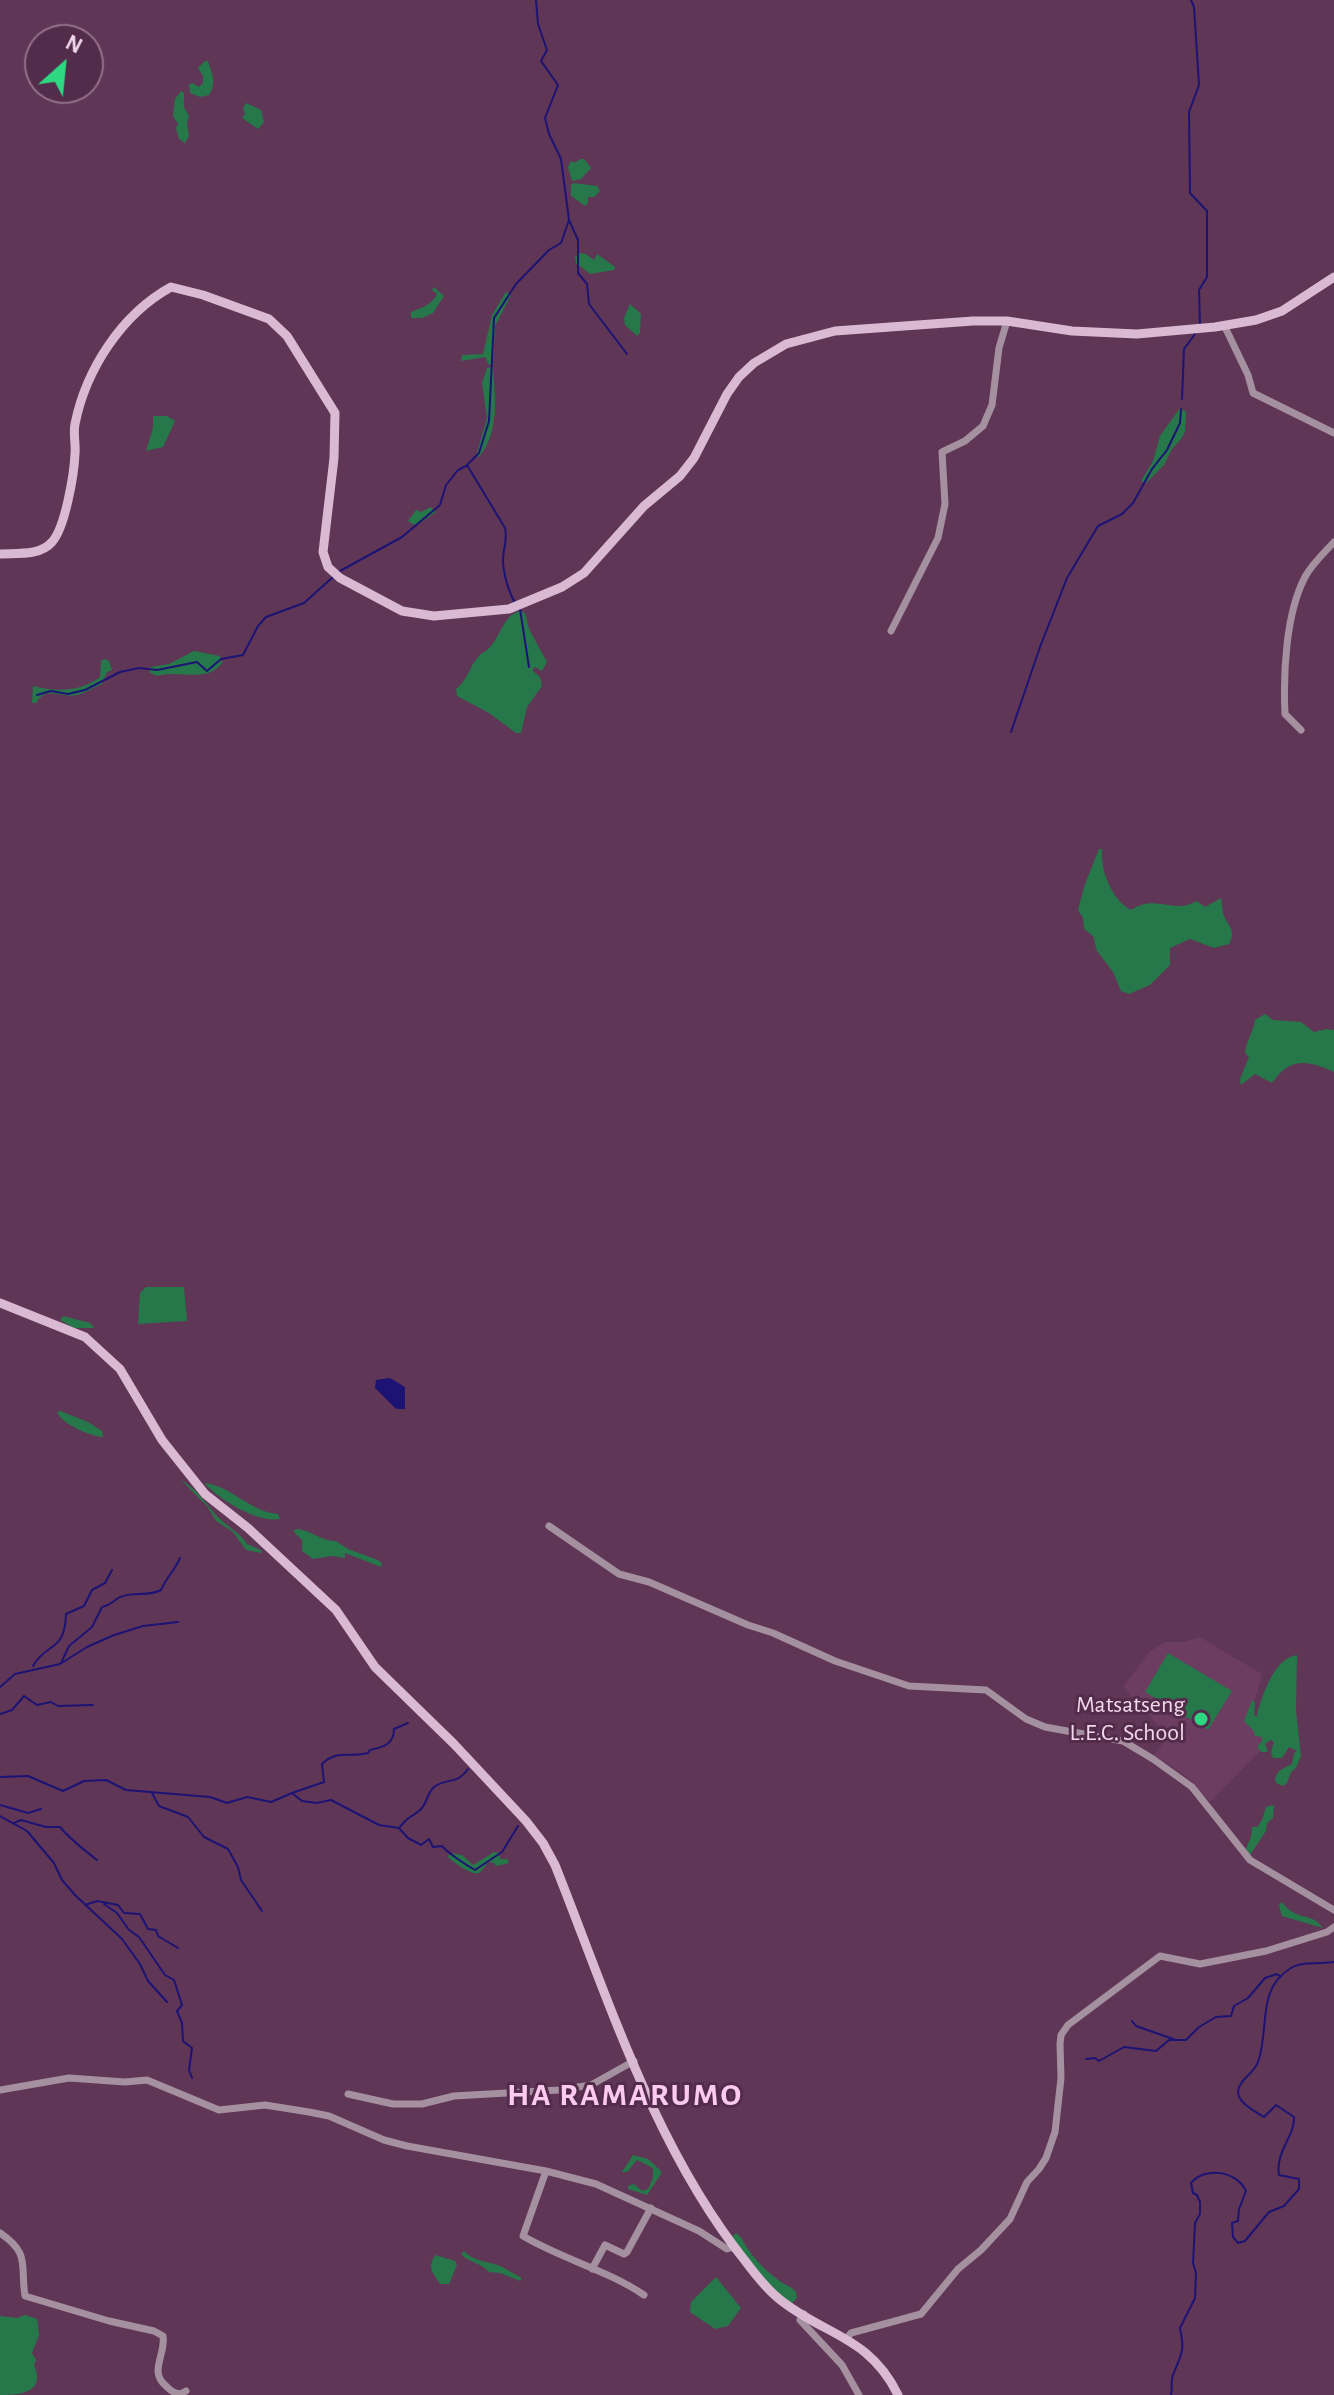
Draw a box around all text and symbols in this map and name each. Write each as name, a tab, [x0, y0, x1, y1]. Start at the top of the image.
north arrow	[24, 24, 104, 104]
text: N	[62, 31, 86, 58]
place label: Matsatseng L.E.C. School	[1070, 1691, 1185, 1747]
marker: Matsatseng L.E.C. School	[1192, 1710, 1210, 1728]
district label: HA RAMARUMO	[507, 2076, 743, 2114]

